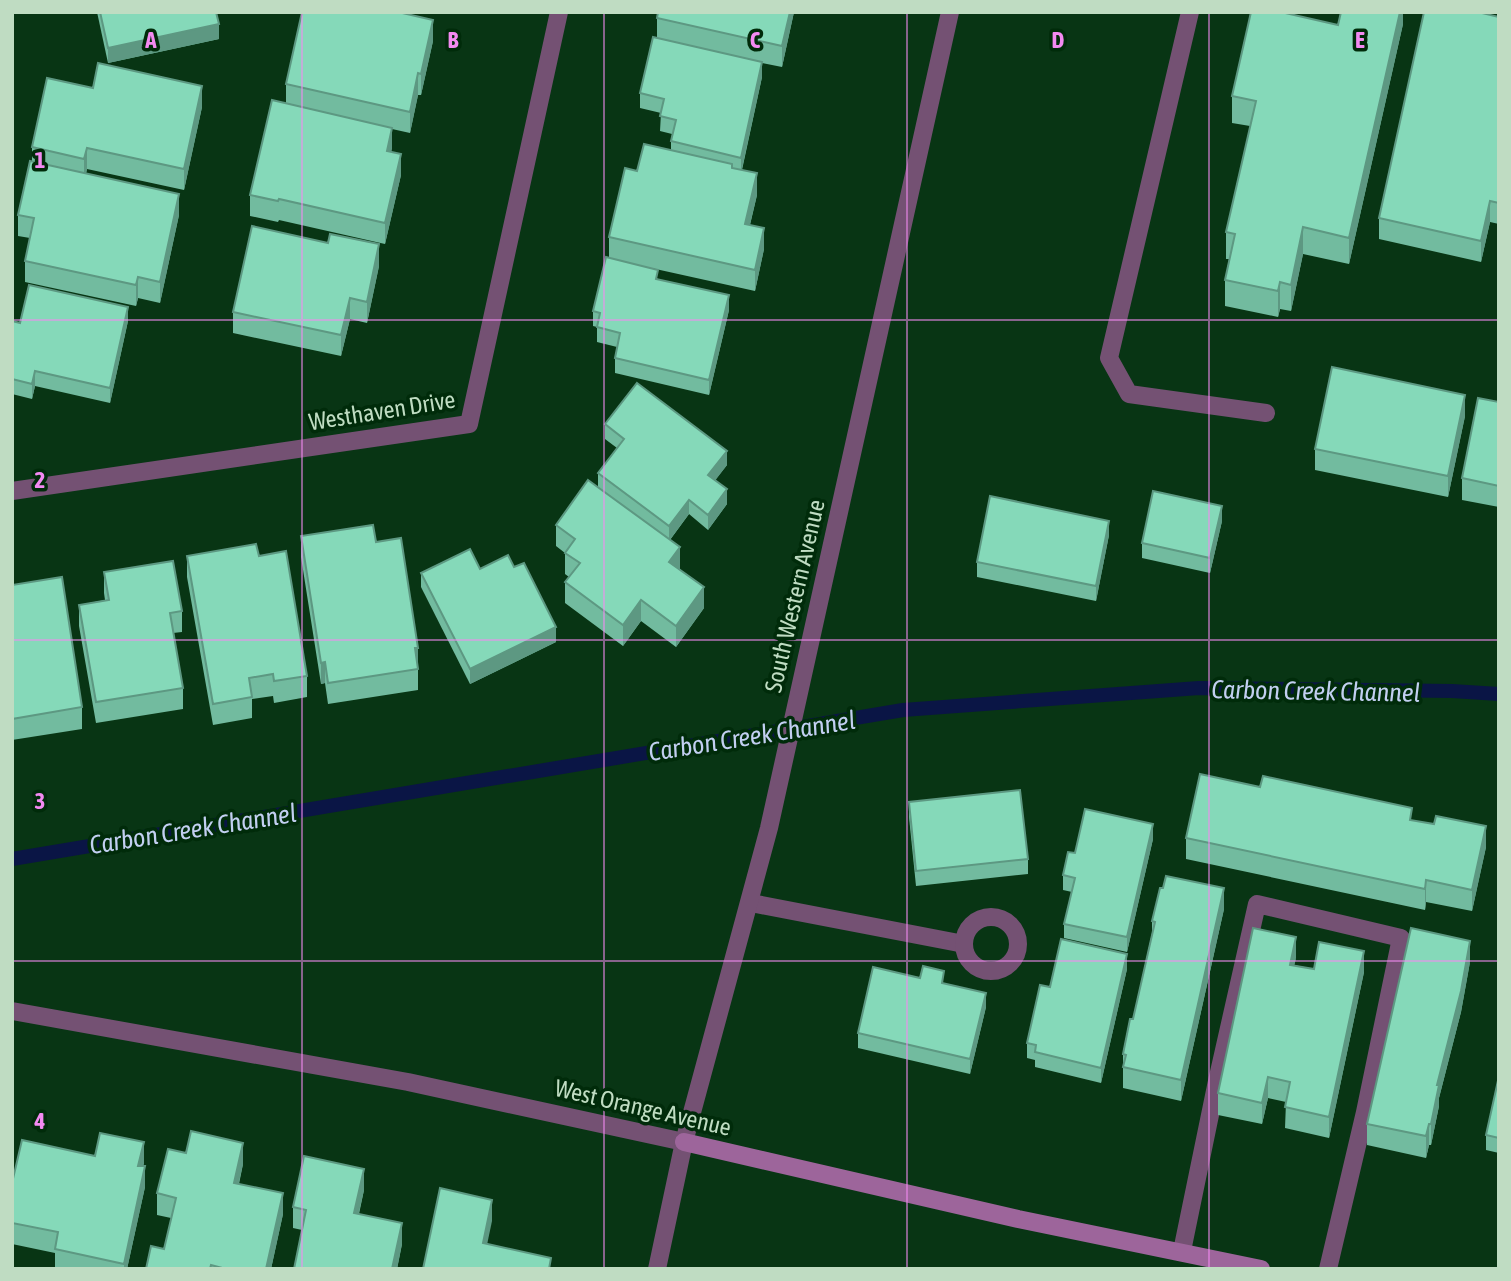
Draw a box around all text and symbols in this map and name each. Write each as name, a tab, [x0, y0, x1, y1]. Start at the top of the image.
text: A	[144, 27, 157, 53]
text: B	[448, 27, 459, 53]
text: C	[750, 27, 761, 53]
text: D	[1052, 27, 1065, 53]
text: E	[1355, 27, 1365, 53]
text: 1	[35, 147, 46, 173]
street label: Westhaven Drive	[307, 386, 457, 435]
text: 2	[35, 467, 45, 493]
street label: South Western Avenue	[759, 497, 830, 695]
water label: Carbon Creek Channel	[1211, 674, 1421, 708]
water label: Carbon Creek Channel	[646, 705, 858, 767]
text: 3	[35, 788, 45, 814]
water label: Carbon Creek Channel	[87, 798, 299, 860]
street label: West Orange Avenue	[552, 1074, 734, 1141]
text: 4	[34, 1108, 46, 1134]

